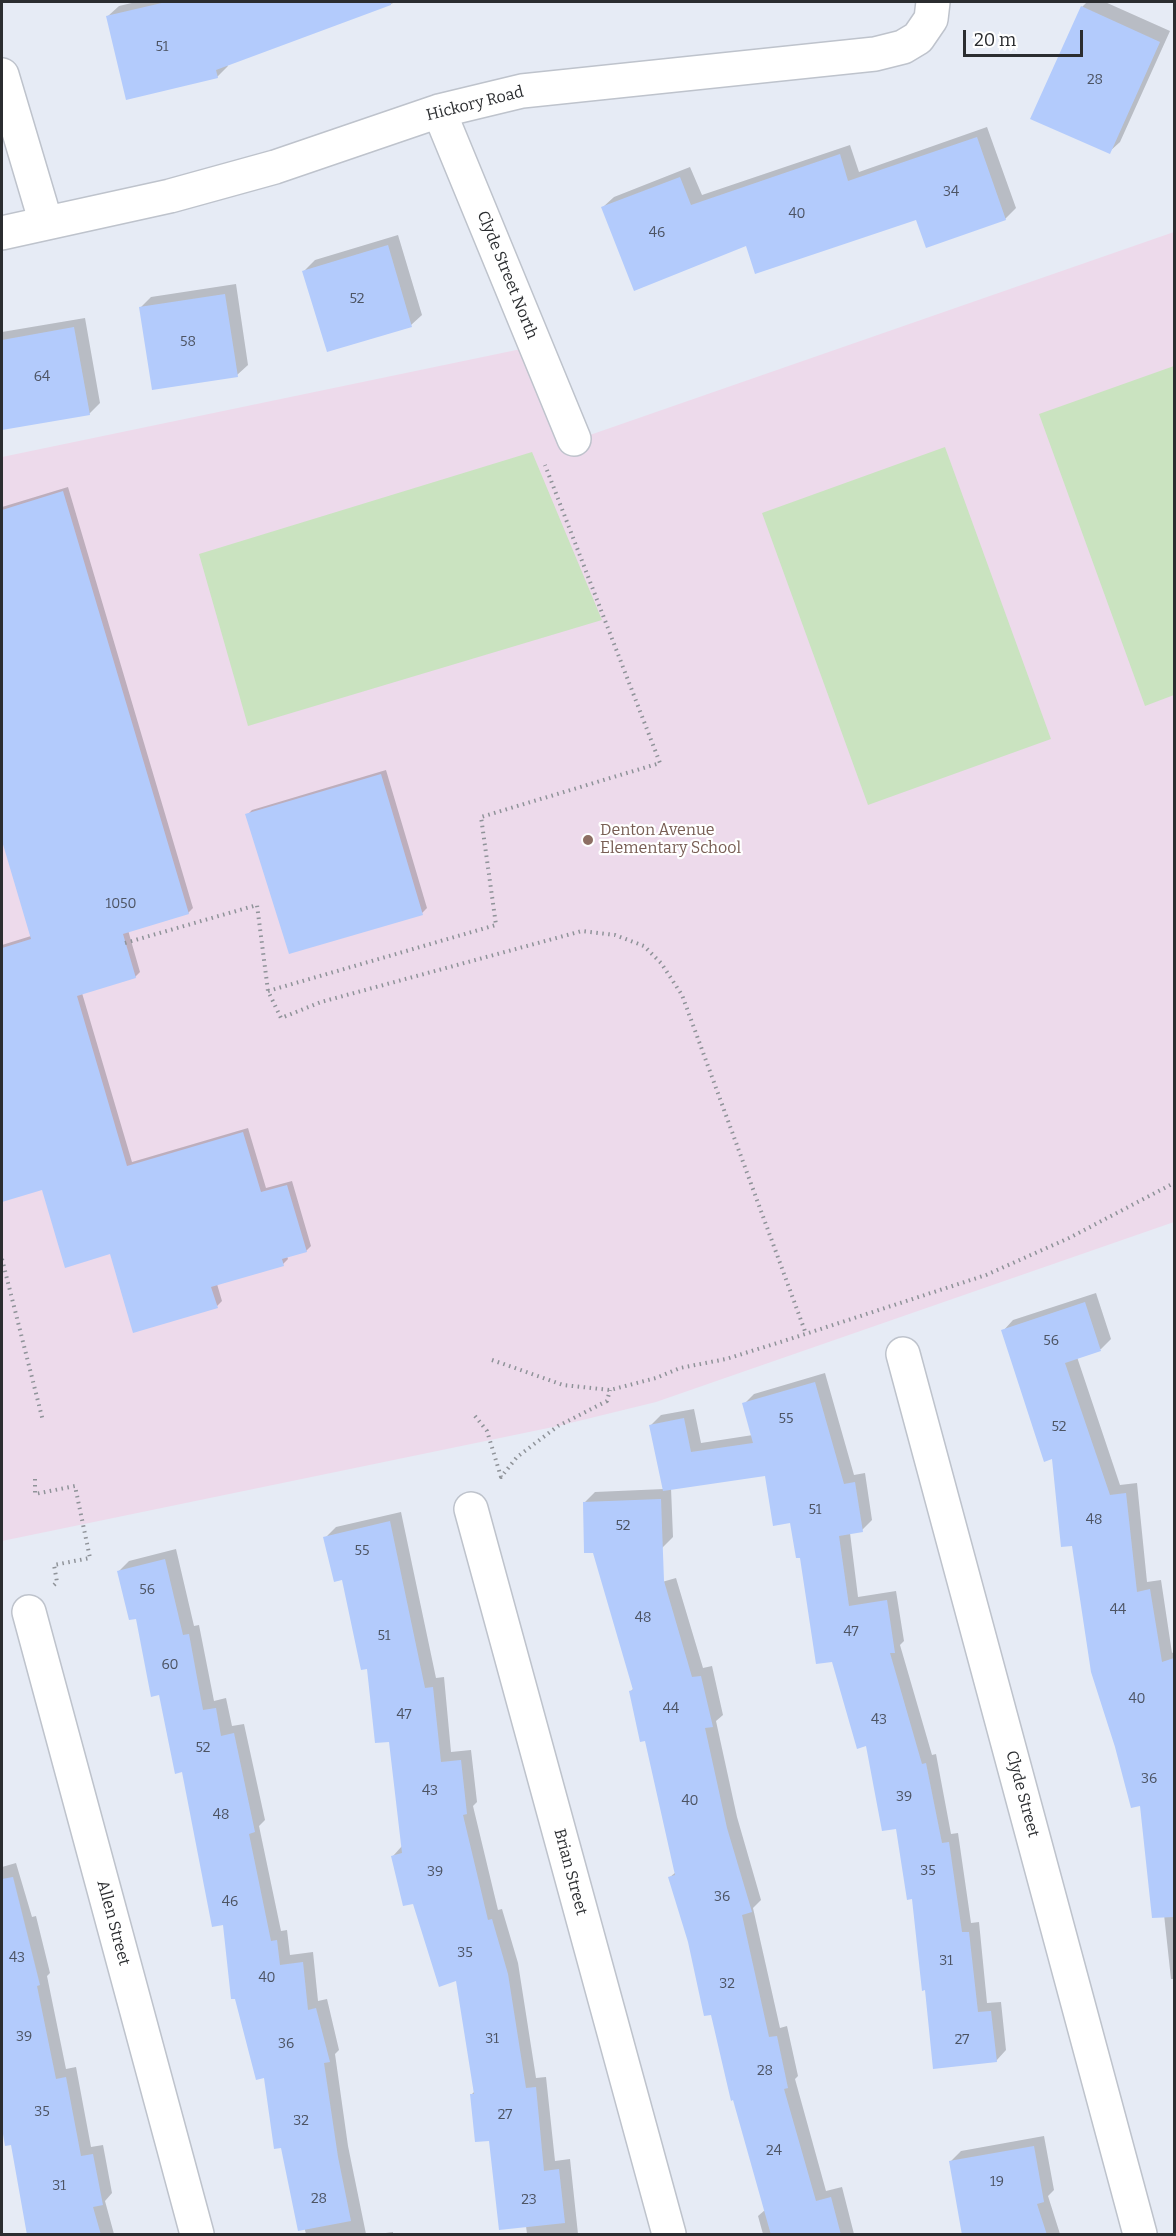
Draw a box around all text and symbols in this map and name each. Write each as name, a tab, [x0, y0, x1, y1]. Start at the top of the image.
scale bar	[966, 18, 1086, 56]
text: 20 m	[974, 29, 1016, 51]
house number: 51	[156, 39, 168, 55]
house number: 28	[1087, 72, 1103, 88]
street label: Hickory Road	[424, 83, 526, 125]
house number: 34	[943, 184, 959, 200]
house number: 40	[788, 206, 806, 222]
street label: Clyde Street North	[473, 208, 541, 342]
house number: 46	[649, 225, 665, 241]
house number: 52	[350, 291, 364, 307]
house number: 58	[180, 334, 196, 350]
house number: 64	[34, 369, 50, 385]
place label: Denton Avenue Elementary School	[600, 821, 741, 859]
marker: Denton Avenue Elementary School	[581, 833, 595, 847]
house number: 1050	[105, 896, 137, 912]
house number: 56	[1043, 1333, 1059, 1349]
house number: 55	[779, 1411, 793, 1427]
house number: 52	[1052, 1419, 1066, 1435]
house number: 51	[809, 1502, 821, 1518]
house number: 48	[1086, 1512, 1102, 1528]
house number: 52	[616, 1518, 630, 1534]
house number: 55	[355, 1543, 369, 1559]
house number: 56	[139, 1582, 155, 1598]
house number: 44	[1110, 1602, 1126, 1618]
house number: 48	[635, 1610, 651, 1626]
house number: 47	[843, 1624, 859, 1640]
house number: 51	[378, 1628, 390, 1644]
house number: 60	[161, 1657, 179, 1673]
house number: 40	[1128, 1691, 1146, 1707]
house number: 44	[663, 1701, 679, 1717]
house number: 47	[396, 1707, 412, 1723]
house number: 43	[871, 1712, 887, 1728]
house number: 52	[196, 1740, 210, 1756]
street label: Clyde Street	[1001, 1749, 1043, 1839]
house number: 36	[1141, 1771, 1157, 1787]
house number: 43	[422, 1783, 438, 1799]
house number: 39	[896, 1789, 912, 1805]
house number: 40	[681, 1793, 699, 1809]
house number: 48	[213, 1807, 229, 1823]
street label: Brian Street	[549, 1827, 591, 1917]
house number: 35	[920, 1863, 936, 1879]
house number: 39	[427, 1864, 443, 1880]
street label: Allen Street	[92, 1878, 134, 1968]
house number: 36	[714, 1889, 730, 1905]
house number: 46	[222, 1894, 238, 1910]
house number: 35	[457, 1945, 473, 1961]
house number: 43	[9, 1950, 25, 1966]
house number: 31	[939, 1953, 953, 1969]
house number: 40	[258, 1970, 276, 1986]
house number: 32	[719, 1976, 735, 1992]
house number: 39	[16, 2029, 32, 2045]
house number: 31	[485, 2031, 499, 2047]
house number: 27	[955, 2032, 969, 2048]
house number: 36	[278, 2036, 294, 2052]
house number: 28	[757, 2063, 773, 2079]
house number: 35	[34, 2104, 50, 2120]
house number: 27	[498, 2107, 512, 2123]
house number: 32	[293, 2113, 309, 2129]
house number: 24	[766, 2143, 782, 2159]
house number: 19	[990, 2174, 1004, 2190]
house number: 31	[52, 2178, 66, 2194]
house number: 28	[311, 2191, 327, 2207]
house number: 23	[521, 2192, 537, 2208]

